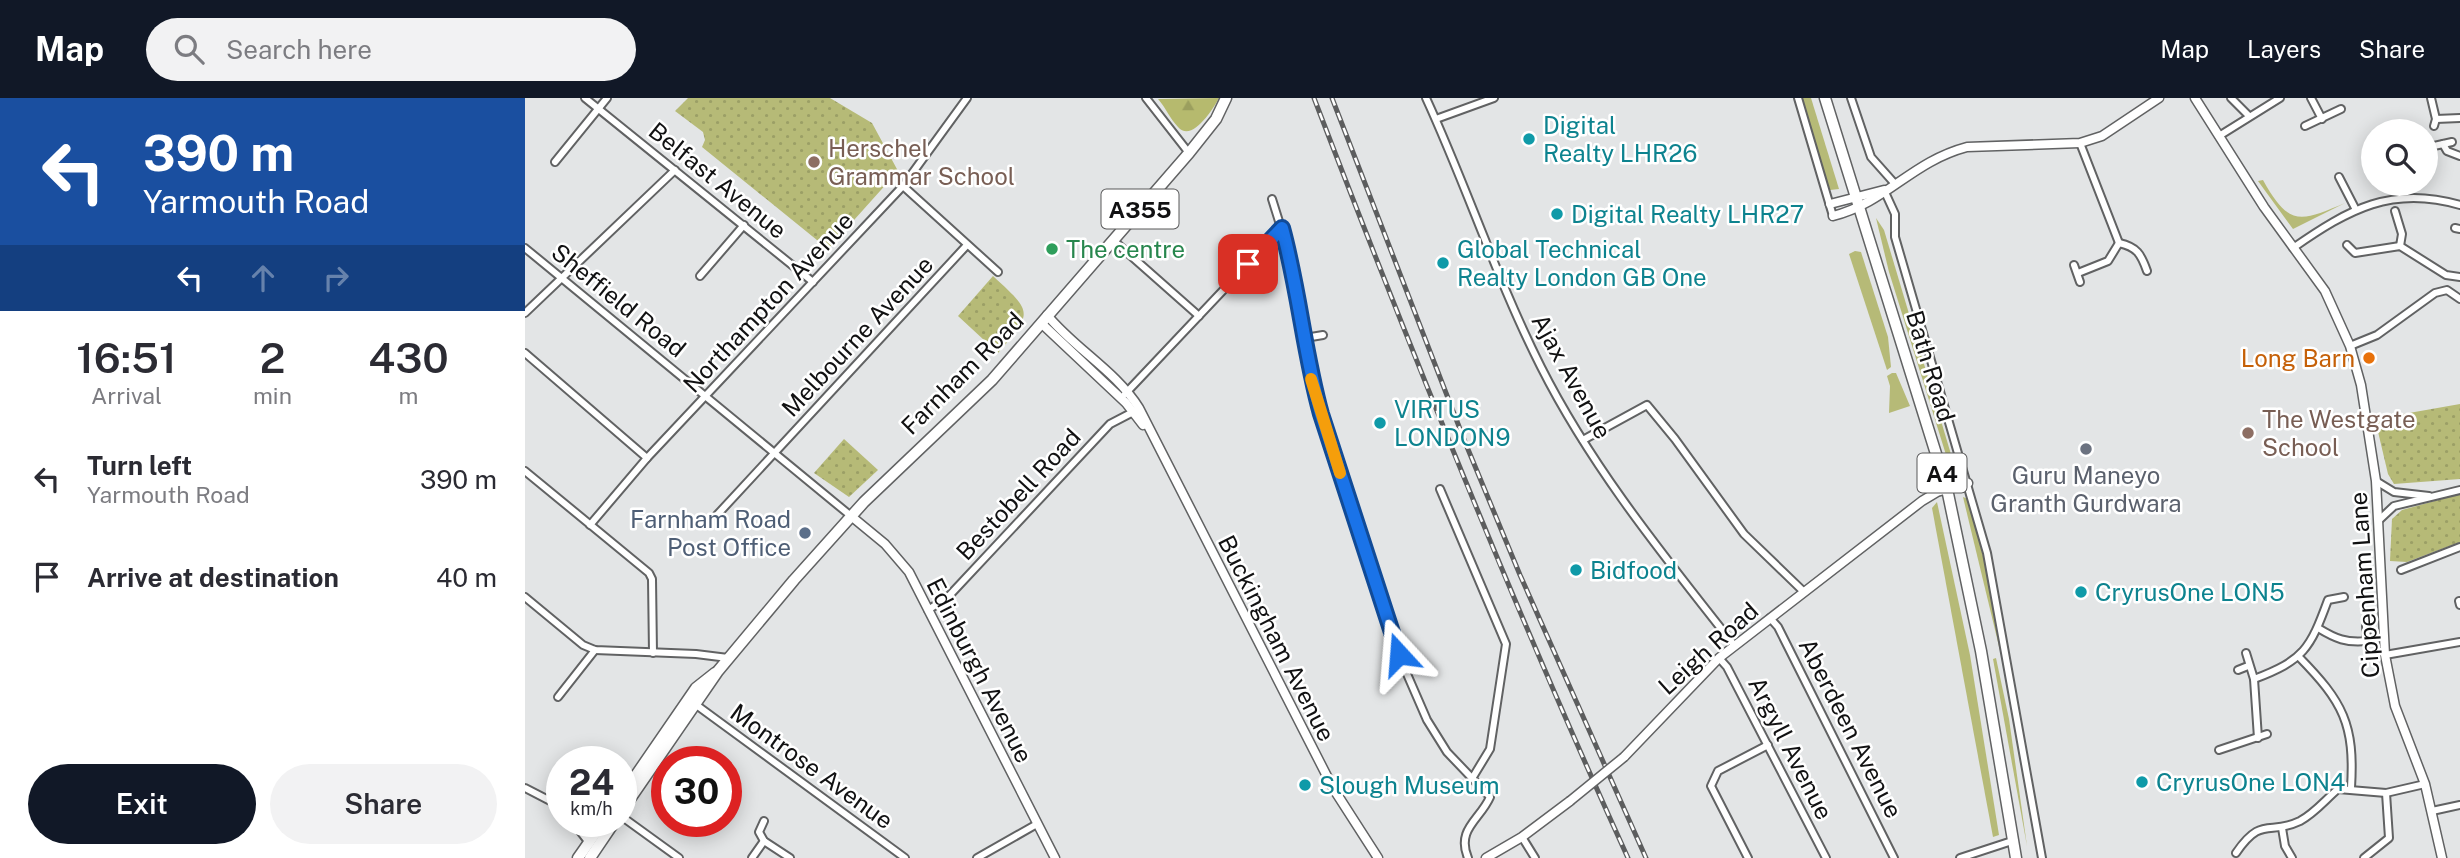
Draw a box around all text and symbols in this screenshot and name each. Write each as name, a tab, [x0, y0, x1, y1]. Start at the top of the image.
search box	[146, 18, 636, 81]
text: Map	[35, 30, 104, 68]
icon: search	[170, 30, 208, 68]
text: Search here	[226, 34, 372, 65]
text: Map	[2160, 35, 2209, 63]
text: Layers	[2247, 35, 2321, 63]
text: Share	[2359, 35, 2425, 63]
place label: Digital Realty LHR26	[1543, 111, 1698, 167]
street label: Belfast Avenue	[644, 116, 792, 244]
map controls	[2361, 119, 2438, 196]
button: search	[2361, 119, 2438, 196]
text: 390 m	[143, 124, 294, 182]
icon: left	[28, 126, 119, 217]
marker: Digital Realty LHR26	[1521, 131, 1537, 147]
place label: Herschel Grammar School	[828, 134, 1015, 190]
marker: Herschel Grammar School	[806, 154, 822, 170]
text: Yarmouth Road	[143, 183, 369, 220]
road number: A355	[1101, 190, 1179, 228]
place label: Digital Realty LHR27	[1571, 200, 1804, 228]
street label: Northampton Avenue	[677, 206, 859, 398]
marker: Digital Realty LHR27	[1549, 206, 1565, 222]
pin	[1218, 234, 1278, 294]
place label: The centre	[1066, 235, 1185, 263]
place label: Global Technical Realty London GB One	[1457, 235, 1707, 291]
street label: Sheffield Road	[546, 237, 692, 363]
marker: The centre	[1044, 241, 1060, 257]
icon: arrive	[1229, 245, 1267, 283]
street label: Melbourne Avenue	[776, 250, 938, 422]
marker: Global Technical Realty London GB One	[1435, 255, 1451, 271]
icon: left	[171, 259, 209, 297]
icon: ahead	[244, 259, 282, 297]
icon: right	[317, 259, 355, 297]
street label: Farnham Road	[895, 306, 1029, 440]
street label: Bath Road	[1901, 307, 1961, 425]
street label: Ajax Avenue	[1526, 309, 1618, 443]
text: 16:51	[76, 333, 177, 382]
text: 2	[259, 333, 285, 382]
text: 430	[368, 333, 449, 382]
place label: Long Barn	[2241, 344, 2355, 372]
marker: Long Barn	[2361, 350, 2377, 366]
text: Arrival	[91, 382, 162, 409]
text: min	[253, 382, 292, 409]
text: m	[399, 382, 418, 409]
place label: VIRTUS LONDON9	[1394, 395, 1510, 451]
place label: The Westgate School	[2262, 405, 2416, 461]
marker: VIRTUS LONDON9	[1372, 415, 1388, 431]
street label: Bestobell Road	[950, 423, 1086, 565]
marker: The Westgate School	[2240, 425, 2256, 441]
marker: Guru Maneyo Granth Gurdwara	[2078, 441, 2094, 457]
text: Turn left	[87, 450, 192, 481]
road number: A4	[1917, 454, 1967, 492]
icon: left	[28, 460, 66, 498]
place label: Guru Maneyo Granth Gurdwara	[1990, 461, 2182, 517]
text: 390 m	[420, 464, 497, 495]
text: Yarmouth Road	[87, 481, 250, 508]
street label: Cippenham Lane	[2344, 491, 2384, 679]
place label: Farnham Road Post Office	[630, 505, 791, 561]
marker: Farnham Road Post Office	[797, 525, 813, 541]
street label: Buckingham Avenue	[1213, 530, 1341, 746]
place label: Bidfood	[1590, 556, 1677, 584]
icon: arrive	[28, 558, 66, 596]
text: Arrive at destination	[87, 562, 339, 593]
text: 40 m	[436, 562, 497, 593]
marker: Bidfood	[1568, 562, 1584, 578]
street label: Edinburgh Avenue	[921, 573, 1039, 767]
place label: CryrusOne LON5	[2095, 578, 2285, 606]
marker: CryrusOne LON5	[2073, 584, 2089, 600]
street label: Leigh Road	[1652, 596, 1764, 700]
position arrow	[1362, 617, 1436, 691]
street label: Aberdeen Avenue	[1794, 634, 1908, 822]
street label: Argyll Avenue	[1743, 672, 1839, 824]
street label: Montrose Avenue	[725, 698, 899, 834]
speed limit sign: 30	[651, 746, 742, 837]
text: 24	[569, 762, 614, 803]
button: Exit	[28, 764, 256, 844]
button: Share	[270, 764, 497, 844]
place label: CryrusOne LON4	[2156, 768, 2345, 796]
place label: Slough Museum	[1319, 771, 1500, 799]
marker: CryrusOne LON4	[2134, 774, 2150, 790]
marker: Slough Museum	[1297, 777, 1313, 793]
text: km/h	[570, 798, 613, 819]

